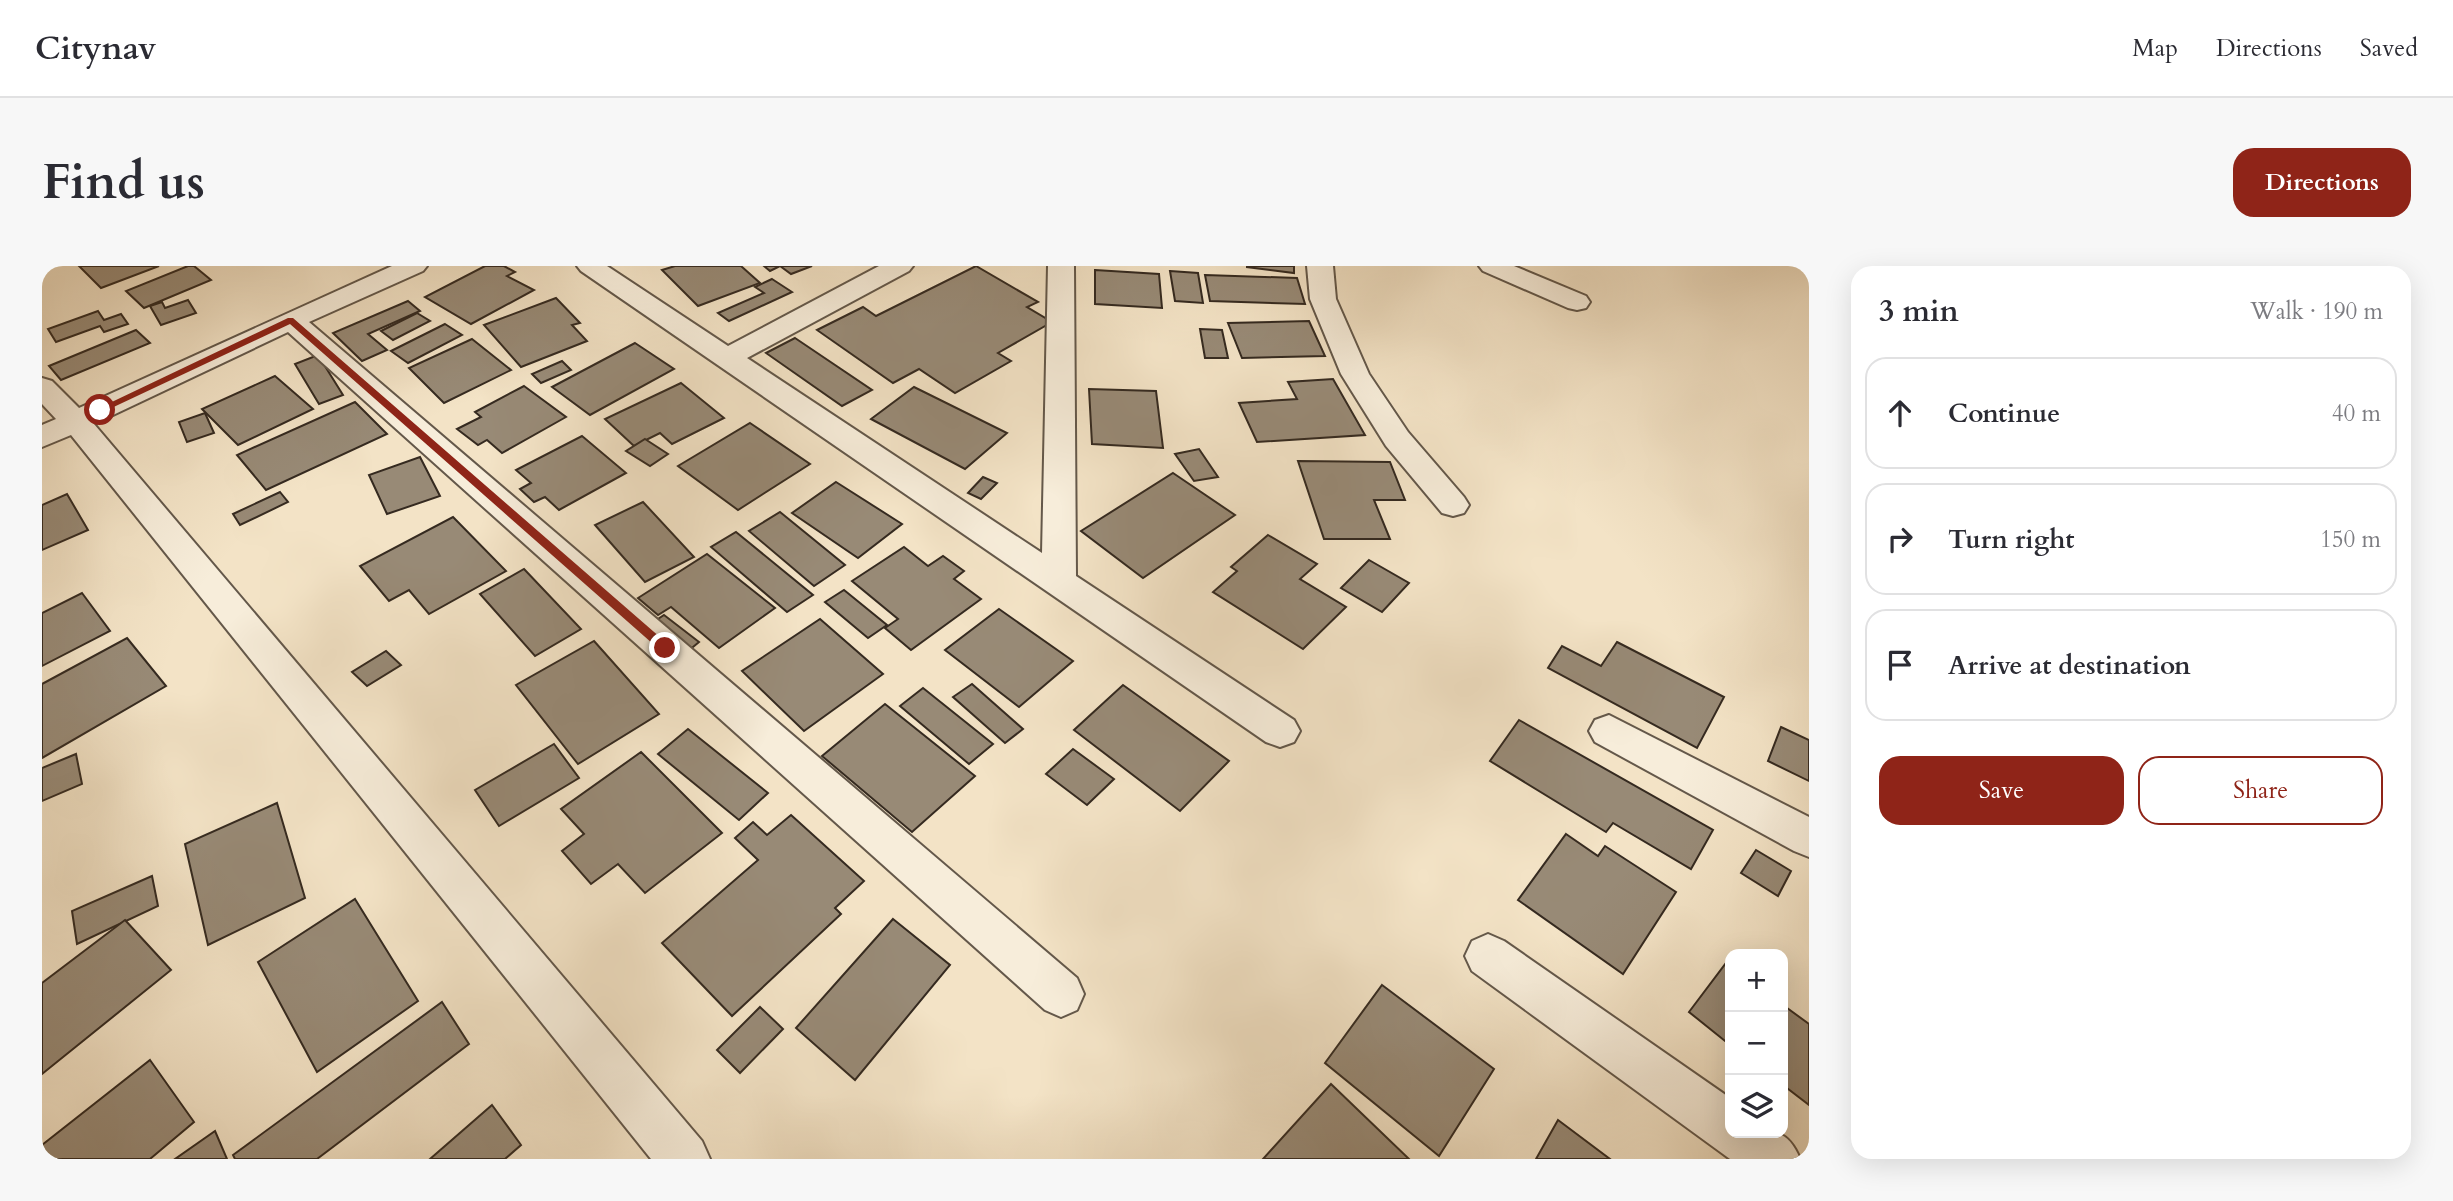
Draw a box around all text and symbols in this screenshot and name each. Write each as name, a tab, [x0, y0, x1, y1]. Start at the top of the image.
text: Citynav	[35, 26, 156, 71]
text: Map	[2132, 32, 2178, 65]
text: Directions	[2216, 32, 2322, 65]
text: Saved	[2360, 32, 2418, 65]
button: Directions	[2233, 148, 2411, 217]
text: Find us	[42, 149, 205, 216]
text: 3 min	[1879, 291, 1959, 332]
text: Walk · 190 m	[2250, 296, 2383, 327]
route start	[84, 394, 115, 425]
icon: ahead	[1881, 394, 1919, 432]
text: Continue	[1948, 396, 2060, 431]
text: 40 m	[2332, 398, 2381, 429]
icon: right	[1881, 520, 1919, 558]
text: Turn right	[1948, 522, 2075, 557]
text: 150 m	[2320, 524, 2381, 555]
route end	[649, 632, 680, 663]
icon: arrive	[1881, 646, 1919, 684]
text: Arrive at destination	[1948, 648, 2191, 683]
button: Save	[1879, 756, 2124, 825]
button: Share	[2138, 756, 2383, 825]
map controls	[1725, 949, 1788, 1138]
button: +	[1725, 949, 1788, 1012]
button: −	[1725, 1012, 1788, 1075]
button: layers	[1725, 1075, 1788, 1138]

